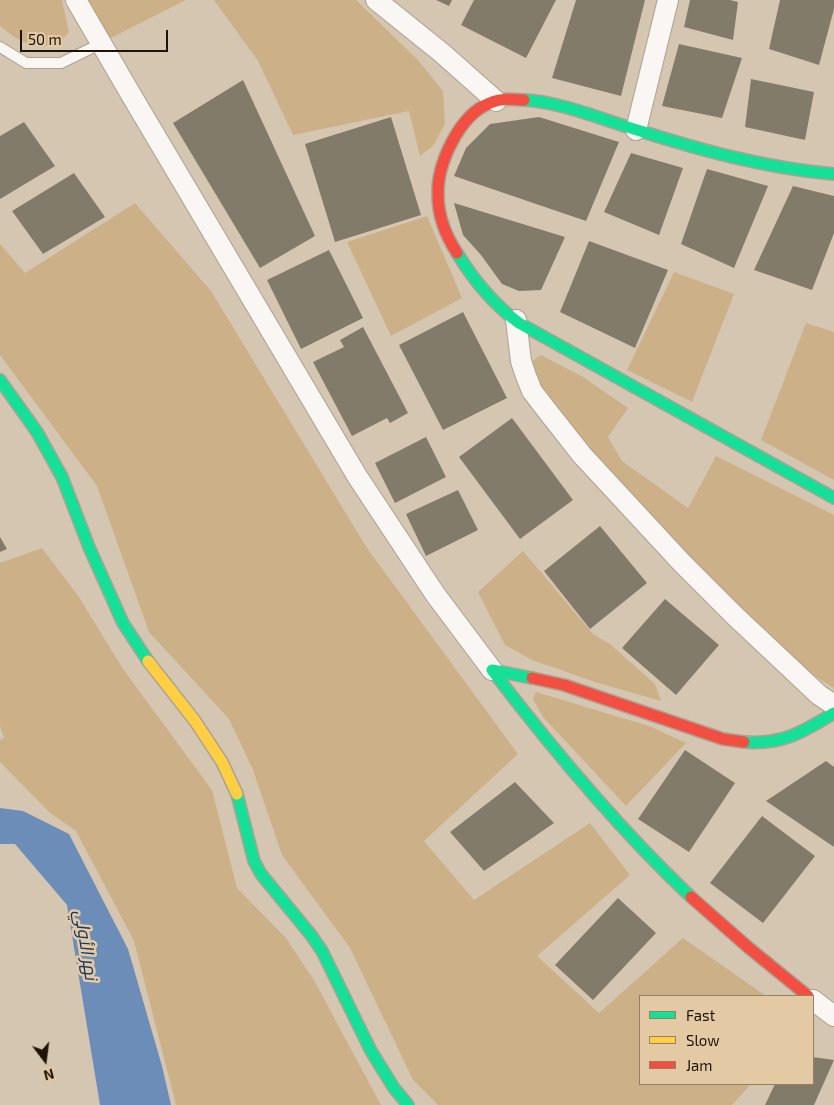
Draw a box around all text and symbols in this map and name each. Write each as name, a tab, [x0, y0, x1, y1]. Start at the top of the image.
scale bar	[22, 20, 170, 52]
text: 50 m	[28, 30, 62, 48]
water label: نهر الأولي	[70, 908, 102, 982]
legend	[639, 995, 814, 1085]
text: Fast	[686, 1006, 715, 1024]
text: Slow	[686, 1031, 720, 1049]
north arrow	[20, 1035, 70, 1085]
text: Jam	[686, 1056, 712, 1074]
text: N	[42, 1065, 56, 1084]

